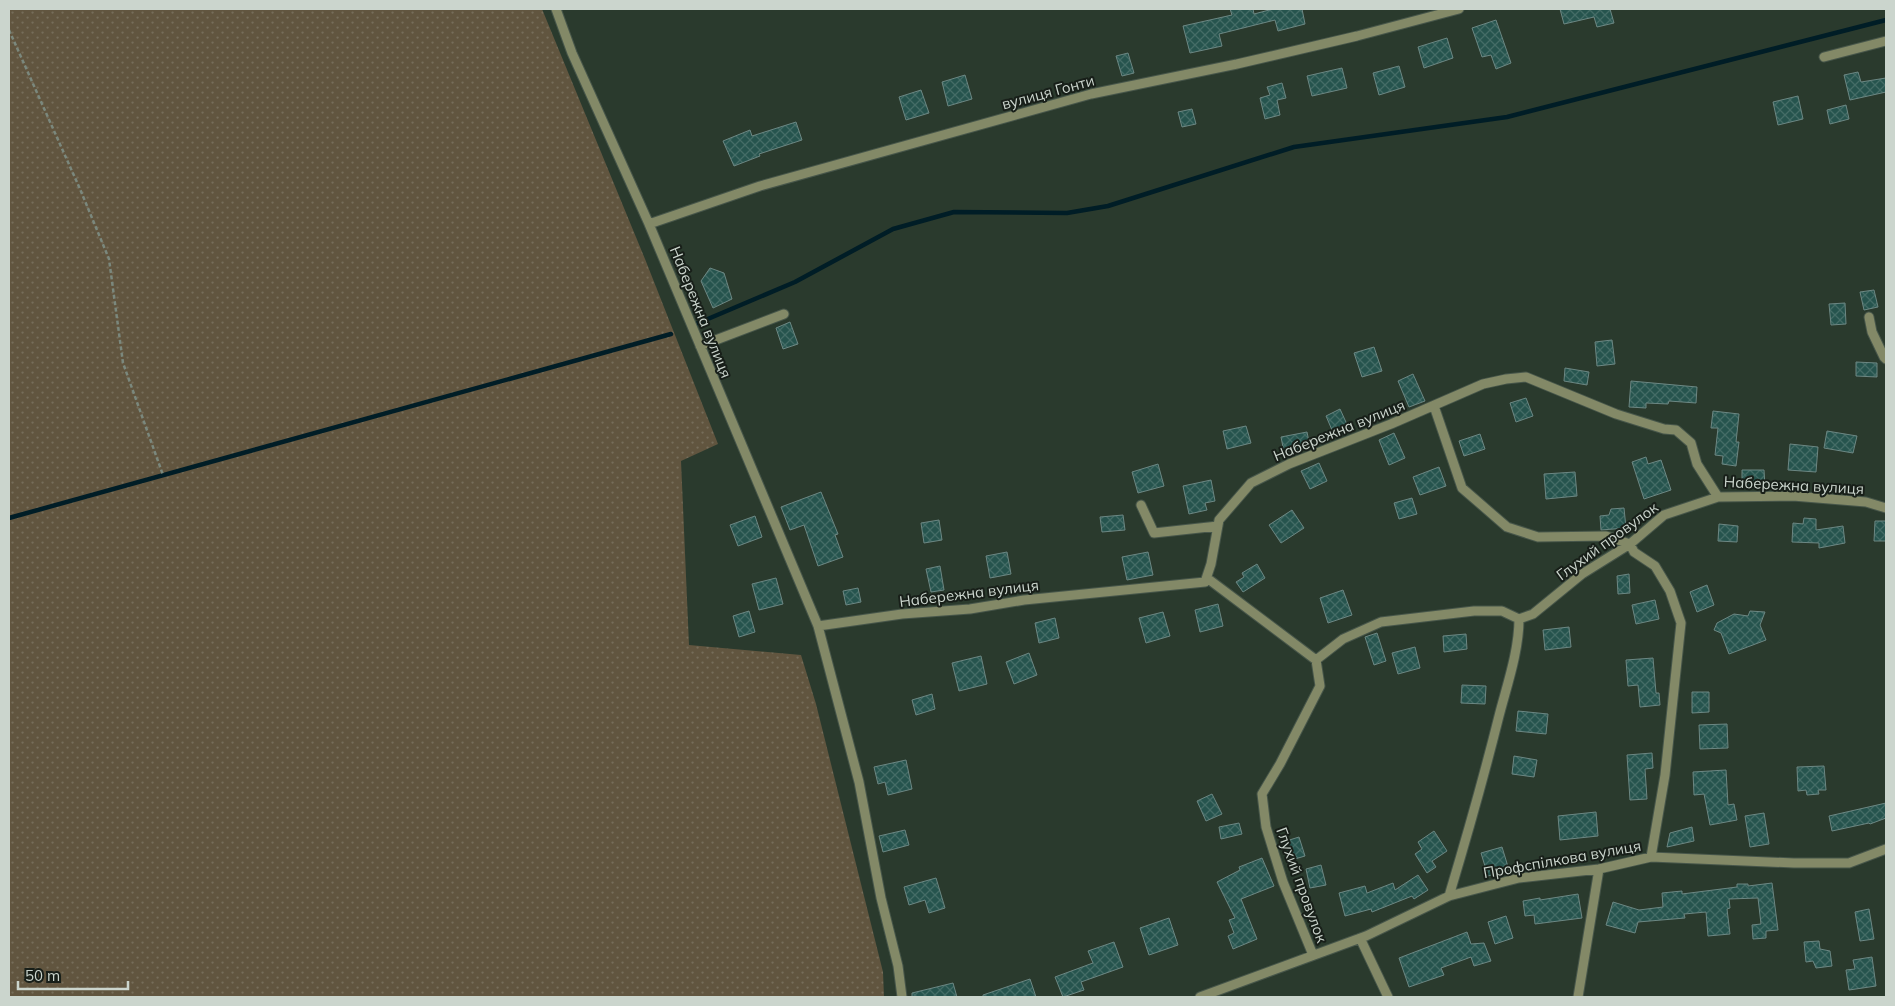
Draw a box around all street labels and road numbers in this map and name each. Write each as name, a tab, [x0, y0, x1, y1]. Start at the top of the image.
street label: вулиця Гонти	[1000, 71, 1096, 113]
street label: Набережна вулиця	[666, 243, 736, 381]
street label: Набережна вулиця	[1270, 395, 1408, 465]
street label: Набережна вулиця	[1723, 472, 1865, 498]
street label: Глухий провулок	[1552, 497, 1662, 584]
street label: Набережна вулиця	[898, 575, 1040, 611]
street label: Глухий провулок	[1272, 825, 1332, 946]
street label: Профспілкова вулиця	[1482, 836, 1642, 882]

